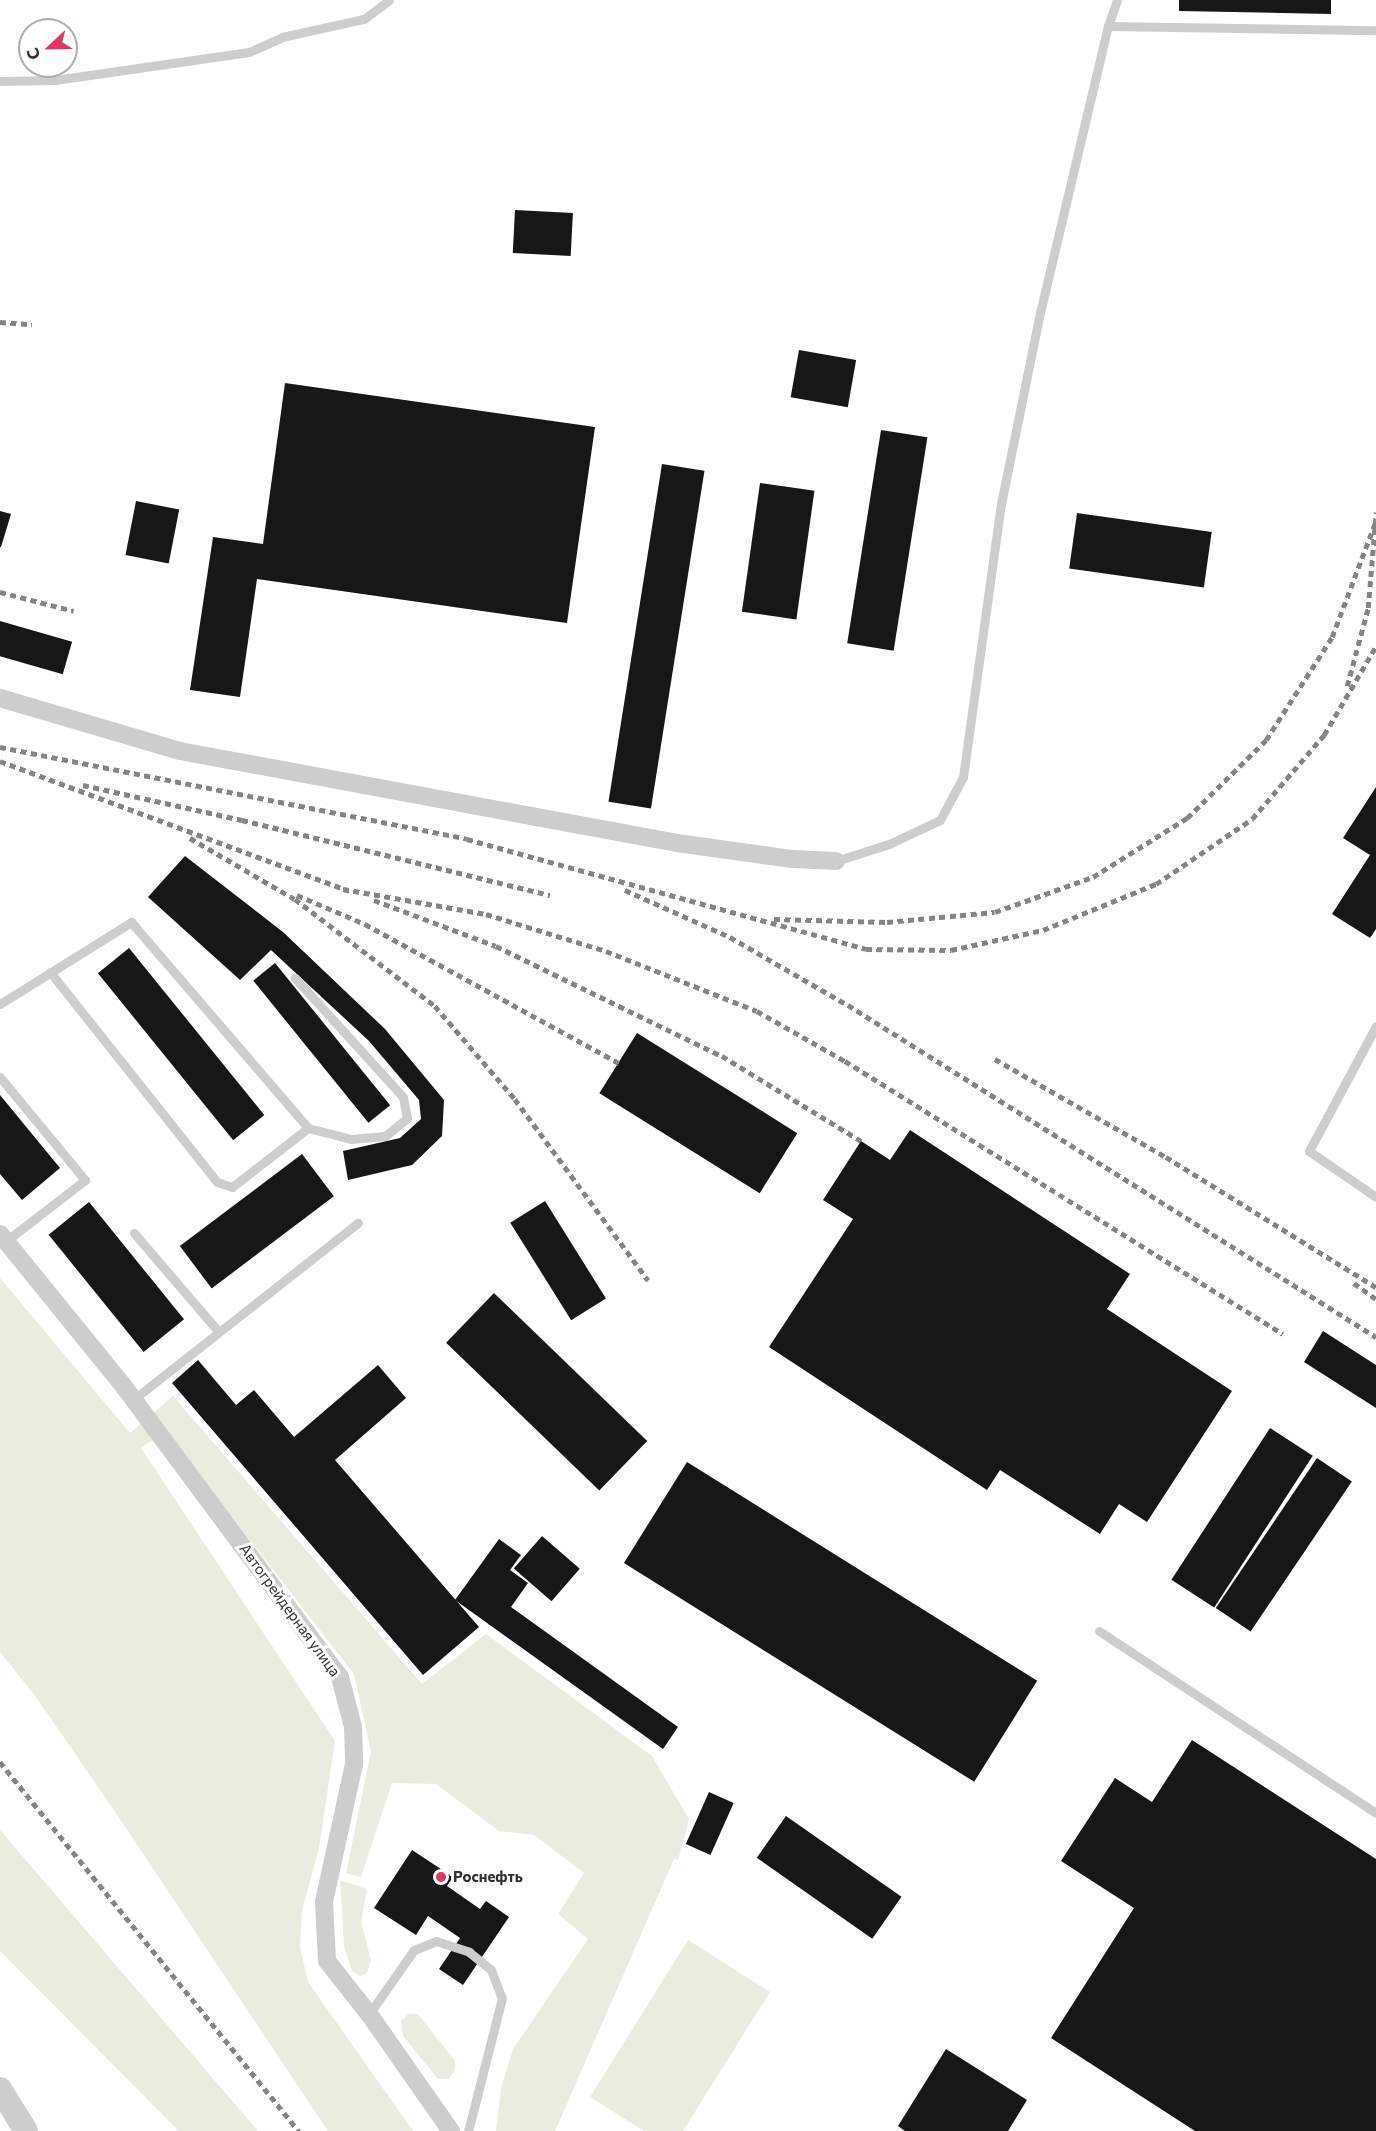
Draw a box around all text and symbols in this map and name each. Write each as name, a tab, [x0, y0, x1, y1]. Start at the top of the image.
north arrow	[18, 18, 78, 78]
text: С	[22, 46, 44, 63]
street label: Автогрейдерная улица	[236, 1540, 344, 1680]
place label: Роснефть	[453, 1868, 523, 1886]
marker: Роснефть	[434, 1870, 448, 1884]

